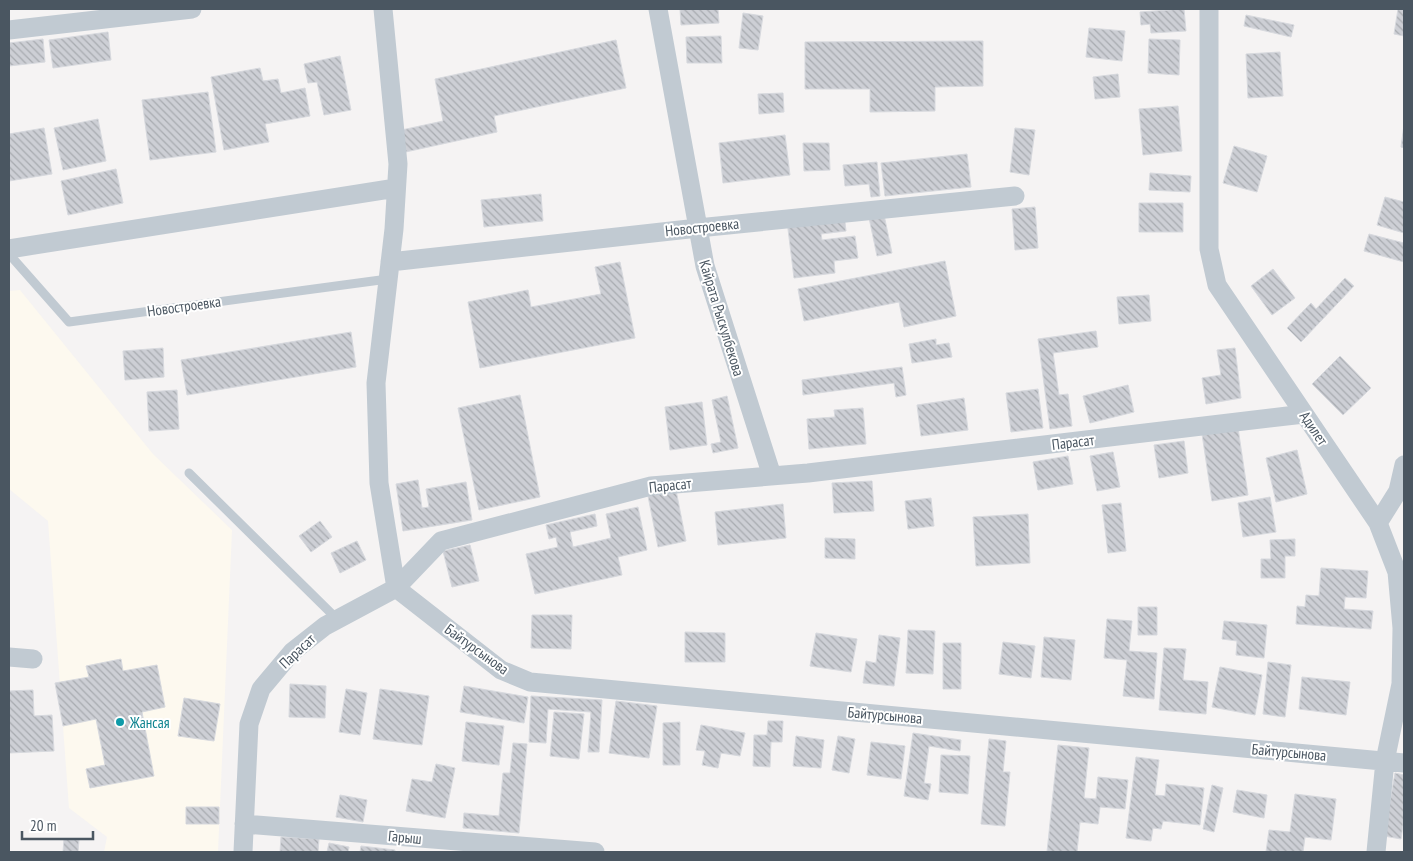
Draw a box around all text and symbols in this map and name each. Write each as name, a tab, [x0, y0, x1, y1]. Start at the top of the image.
street label: Новостроевка	[664, 214, 740, 240]
street label: Кайрата Рыскулбекова	[695, 258, 749, 378]
street label: Новостроевка	[146, 291, 222, 321]
street label: Адилет	[1296, 407, 1332, 449]
street label: Парасат	[1051, 430, 1095, 454]
street label: Парасат	[648, 473, 692, 497]
street label: Байтурсынова	[441, 619, 513, 679]
street label: Парасат	[275, 629, 319, 672]
street label: Байтурсынова	[847, 702, 923, 728]
place label: Жансая	[129, 713, 170, 732]
marker: Жансая	[114, 716, 126, 728]
street label: Байтурсынова	[1251, 739, 1327, 765]
scale bar	[22, 808, 94, 840]
text: 20 m	[30, 816, 56, 835]
street label: Гарыш	[387, 826, 423, 848]

